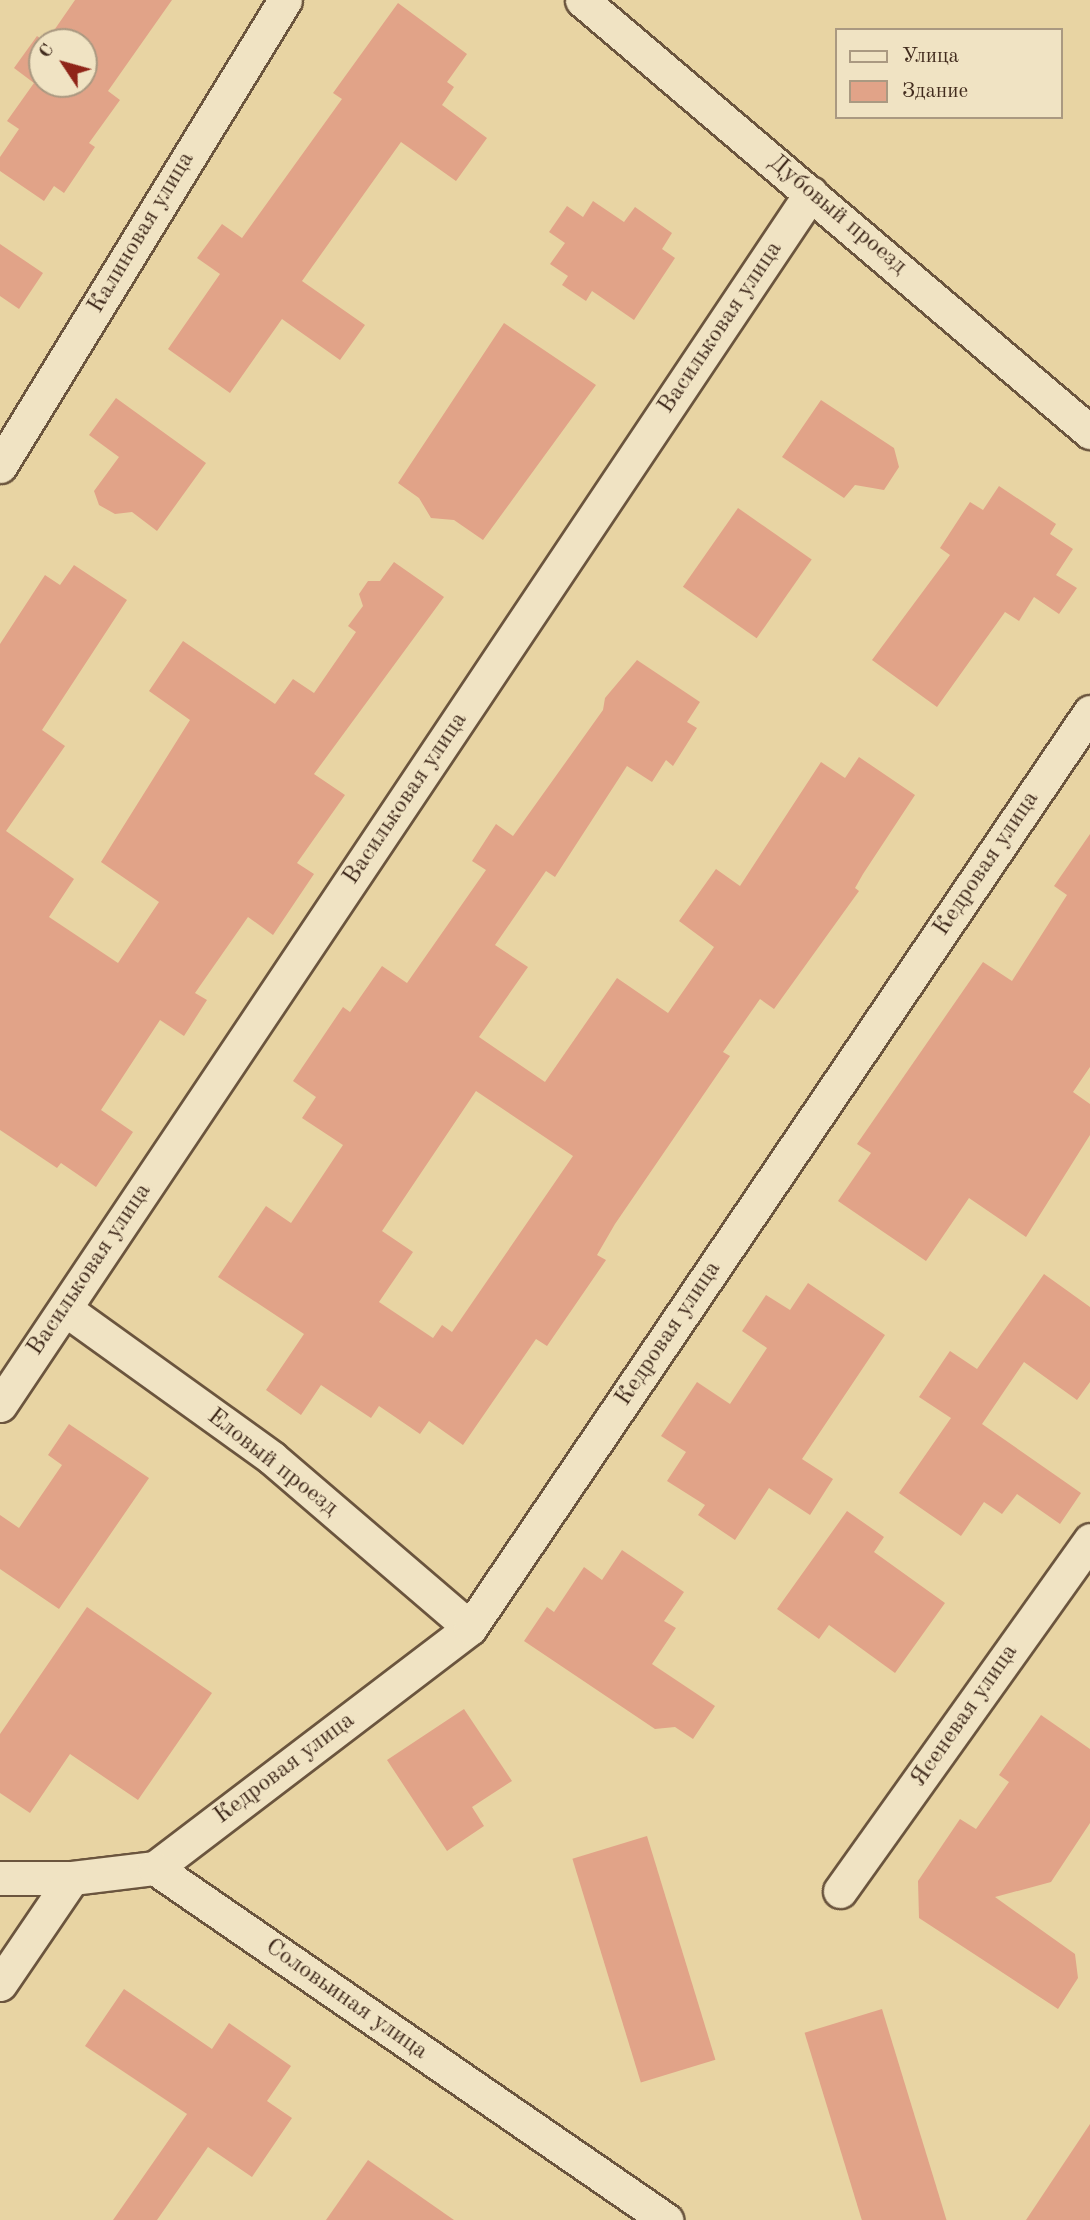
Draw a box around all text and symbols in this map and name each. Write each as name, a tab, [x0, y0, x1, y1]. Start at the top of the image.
north arrow	[28, 28, 98, 98]
legend	[834, 28, 1062, 119]
text: С	[36, 41, 59, 62]
text: Улица	[902, 46, 959, 67]
text: Здание	[902, 81, 968, 102]
street label: Калиновая улица	[82, 147, 202, 319]
street label: Дубовый проезд	[762, 149, 912, 281]
street label: Васильковая улица	[653, 236, 789, 420]
street label: Васильковая улица	[338, 707, 474, 891]
street label: Кедровая улица	[928, 786, 1046, 942]
street label: Васильковая улица	[22, 1178, 158, 1362]
street label: Кедровая улица	[610, 1256, 728, 1412]
street label: Еловый проезд	[201, 1403, 343, 1523]
street label: Ясеневая улица	[905, 1639, 1025, 1793]
street label: Кедровая улица	[209, 1707, 361, 1831]
street label: Соловьиная улица	[259, 1933, 433, 2067]

